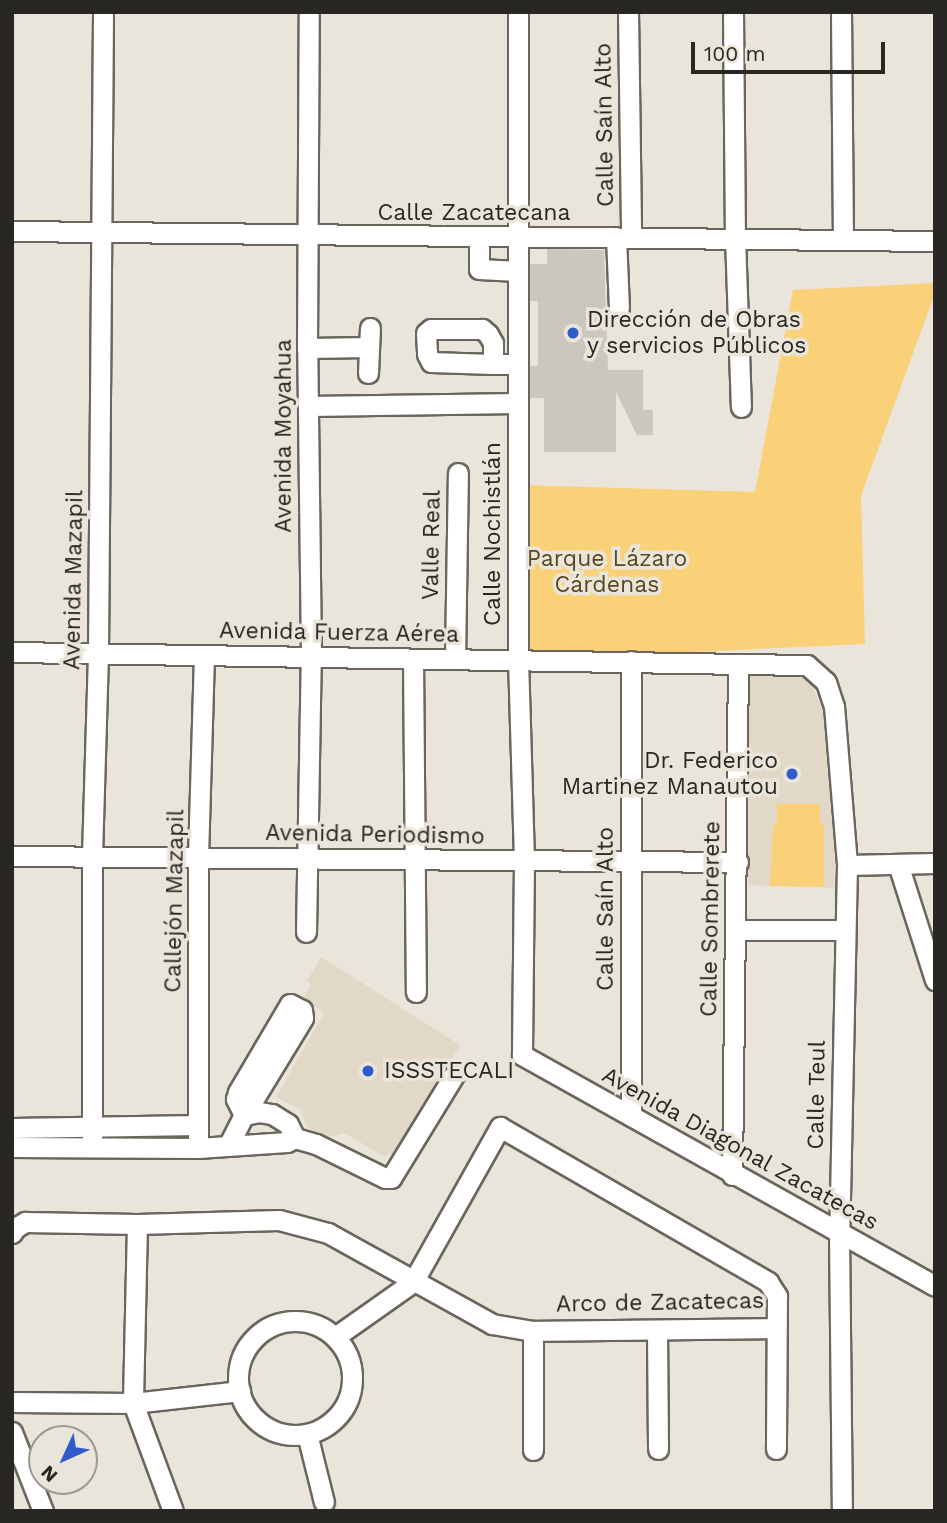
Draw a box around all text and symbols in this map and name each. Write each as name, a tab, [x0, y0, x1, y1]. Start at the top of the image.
scale bar	[695, 28, 889, 72]
text: 100 m	[704, 41, 766, 66]
street label: Calle Saín Alto	[590, 42, 620, 208]
street label: Calle Zacatecana	[378, 199, 570, 227]
place label: Dirección de Obras y servicios Públicos	[587, 306, 807, 360]
marker: Dirección de Obras y servicios Públicos	[565, 325, 581, 341]
street label: Avenida Moyahua	[270, 339, 298, 533]
street label: Calle Nochistlán	[479, 442, 507, 626]
street label: Avenida Mazapil	[59, 489, 89, 671]
street label: Valle Real	[417, 490, 447, 600]
park label: Parque Lázaro Cárdenas	[527, 545, 687, 599]
street label: Avenida Fuerza Aérea	[218, 617, 460, 649]
place label: Dr. Federico Martinez Manautou	[562, 747, 778, 801]
marker: Dr. Federico Martinez Manautou	[784, 766, 800, 782]
street label: Callejón Mazapil	[160, 809, 190, 993]
street label: Avenida Periodismo	[265, 819, 485, 851]
street label: Calle Sombrerete	[695, 821, 727, 1017]
street label: Calle Saín Alto	[592, 827, 620, 991]
street label: Calle Teul	[802, 1040, 832, 1150]
place label: ISSSTECALI	[384, 1057, 514, 1085]
marker: ISSSTECALI	[358, 1061, 378, 1081]
street label: Avenida Diagonal Zacatecas	[596, 1061, 884, 1237]
street label: Arco de Zacatecas	[556, 1287, 764, 1319]
north arrow	[28, 1425, 98, 1495]
text: N	[36, 1461, 62, 1487]

